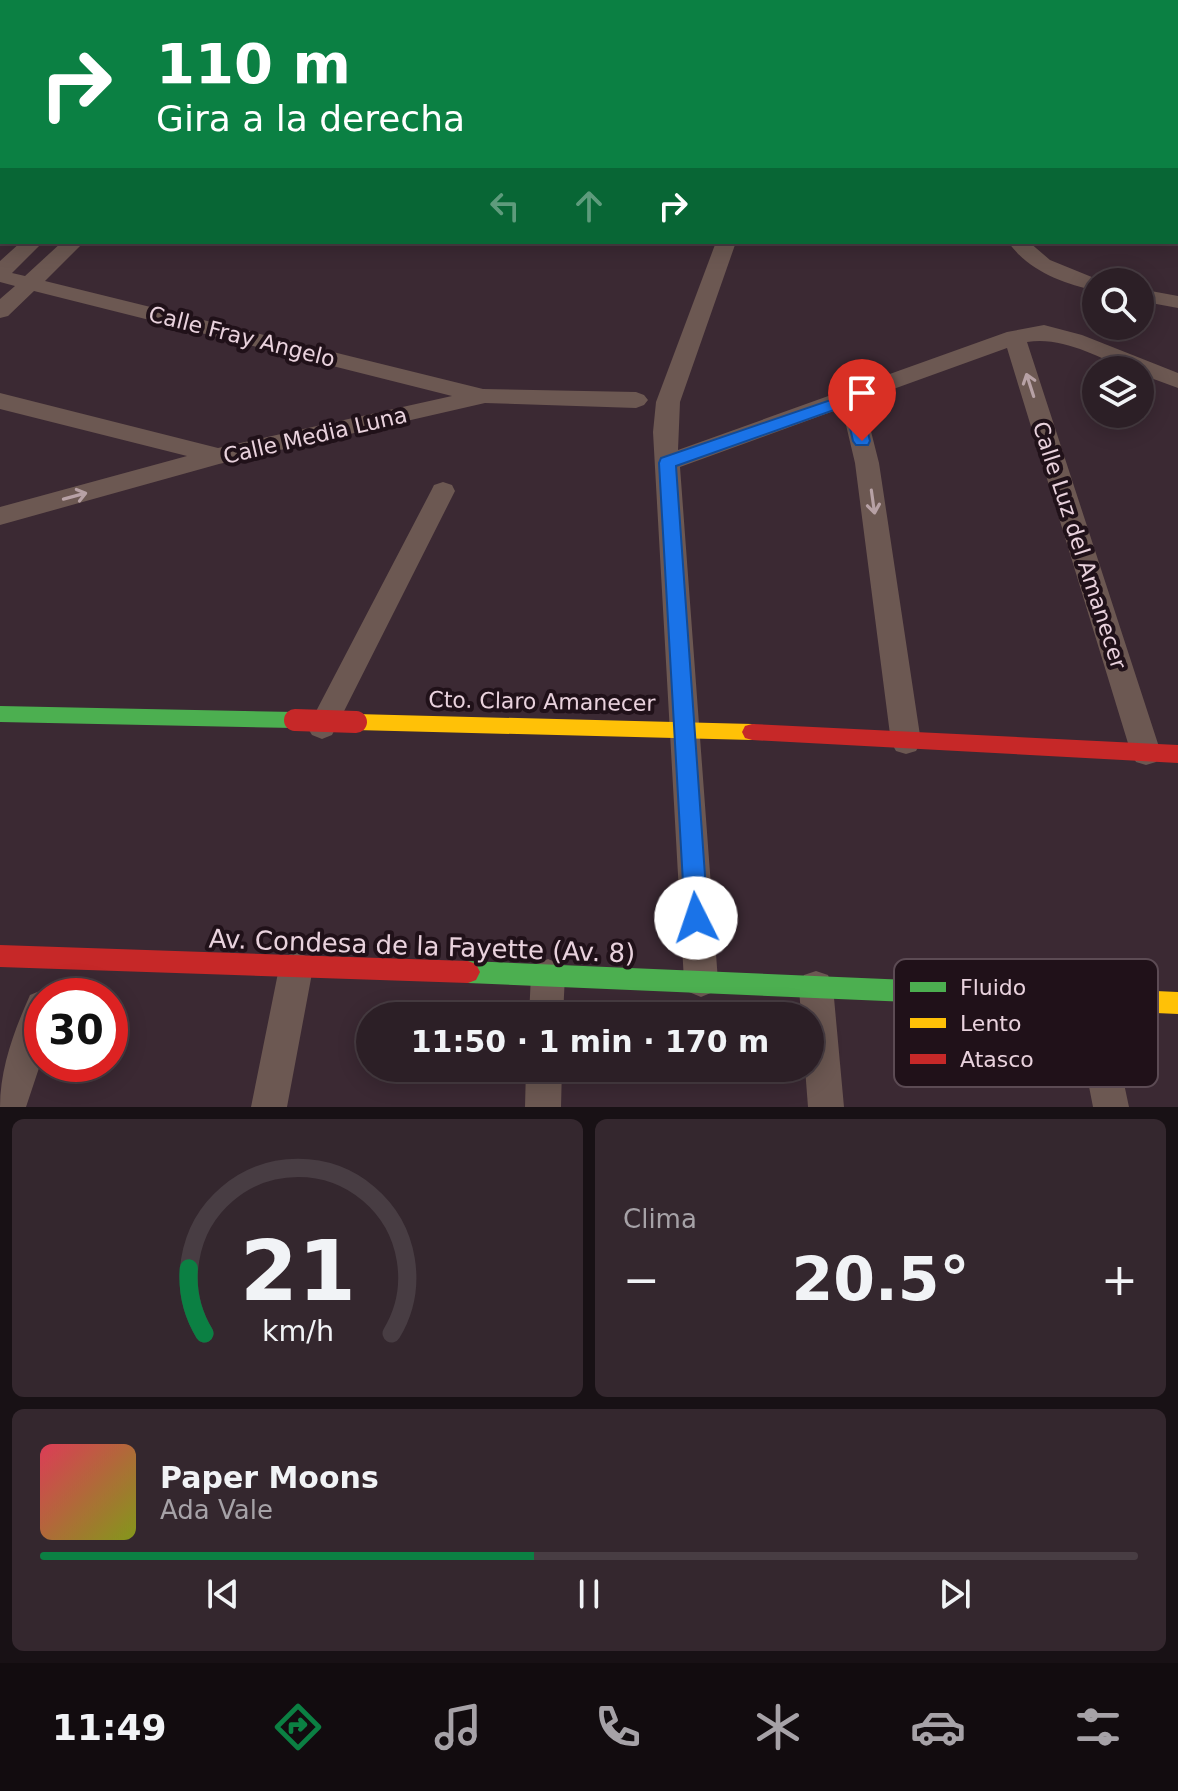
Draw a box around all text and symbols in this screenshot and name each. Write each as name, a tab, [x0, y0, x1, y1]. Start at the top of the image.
text: 110 m	[156, 31, 351, 96]
icon: right	[24, 32, 128, 136]
text: Gira a la derecha	[156, 98, 465, 139]
icon: left	[483, 184, 527, 228]
icon: ahead	[567, 184, 611, 228]
icon: right	[651, 184, 695, 228]
map controls	[1082, 268, 1154, 428]
button: search	[1082, 268, 1154, 340]
street label: Calle Fray Angelo	[146, 301, 338, 372]
button: layers	[1082, 356, 1154, 428]
pin	[828, 359, 896, 441]
icon: arrive	[840, 371, 884, 415]
one-way arrow	[1022, 373, 1037, 399]
street label: Calle Media Luna	[221, 402, 409, 469]
street label: Calle Luz del Amanecer	[1028, 418, 1132, 673]
one-way arrow	[62, 487, 88, 502]
one-way arrow	[865, 488, 880, 514]
street label: Cto. Claro Amanecer	[428, 687, 657, 716]
position arrow	[654, 876, 738, 960]
street label: Av. Condesa de la Fayette (Av. 8)	[208, 924, 636, 968]
legend	[894, 959, 1158, 1087]
text: Fluido	[960, 975, 1026, 1000]
speed limit sign: 30	[24, 978, 128, 1082]
text: Lento	[960, 1011, 1021, 1036]
text: 11:50 · 1 min · 170 m	[411, 1024, 769, 1059]
text: Atasco	[960, 1047, 1034, 1072]
text: Clima	[623, 1204, 697, 1234]
text: 21	[240, 1223, 355, 1320]
text: 20.5°	[791, 1244, 970, 1314]
text: −	[623, 1254, 660, 1305]
text: +	[1101, 1254, 1138, 1305]
text: km/h	[261, 1314, 334, 1348]
text: Paper Moons	[160, 1460, 379, 1495]
text: Ada Vale	[160, 1495, 273, 1525]
icon: previous	[201, 1572, 245, 1616]
icon: pause	[567, 1572, 611, 1616]
icon: next	[933, 1572, 977, 1616]
icon: directions	[270, 1699, 326, 1755]
icon: music	[430, 1699, 486, 1755]
icon: phone	[590, 1699, 646, 1755]
icon: climate	[750, 1699, 806, 1755]
icon: car	[910, 1699, 966, 1755]
icon: filters	[1070, 1699, 1126, 1755]
text: 11:49	[52, 1707, 167, 1748]

